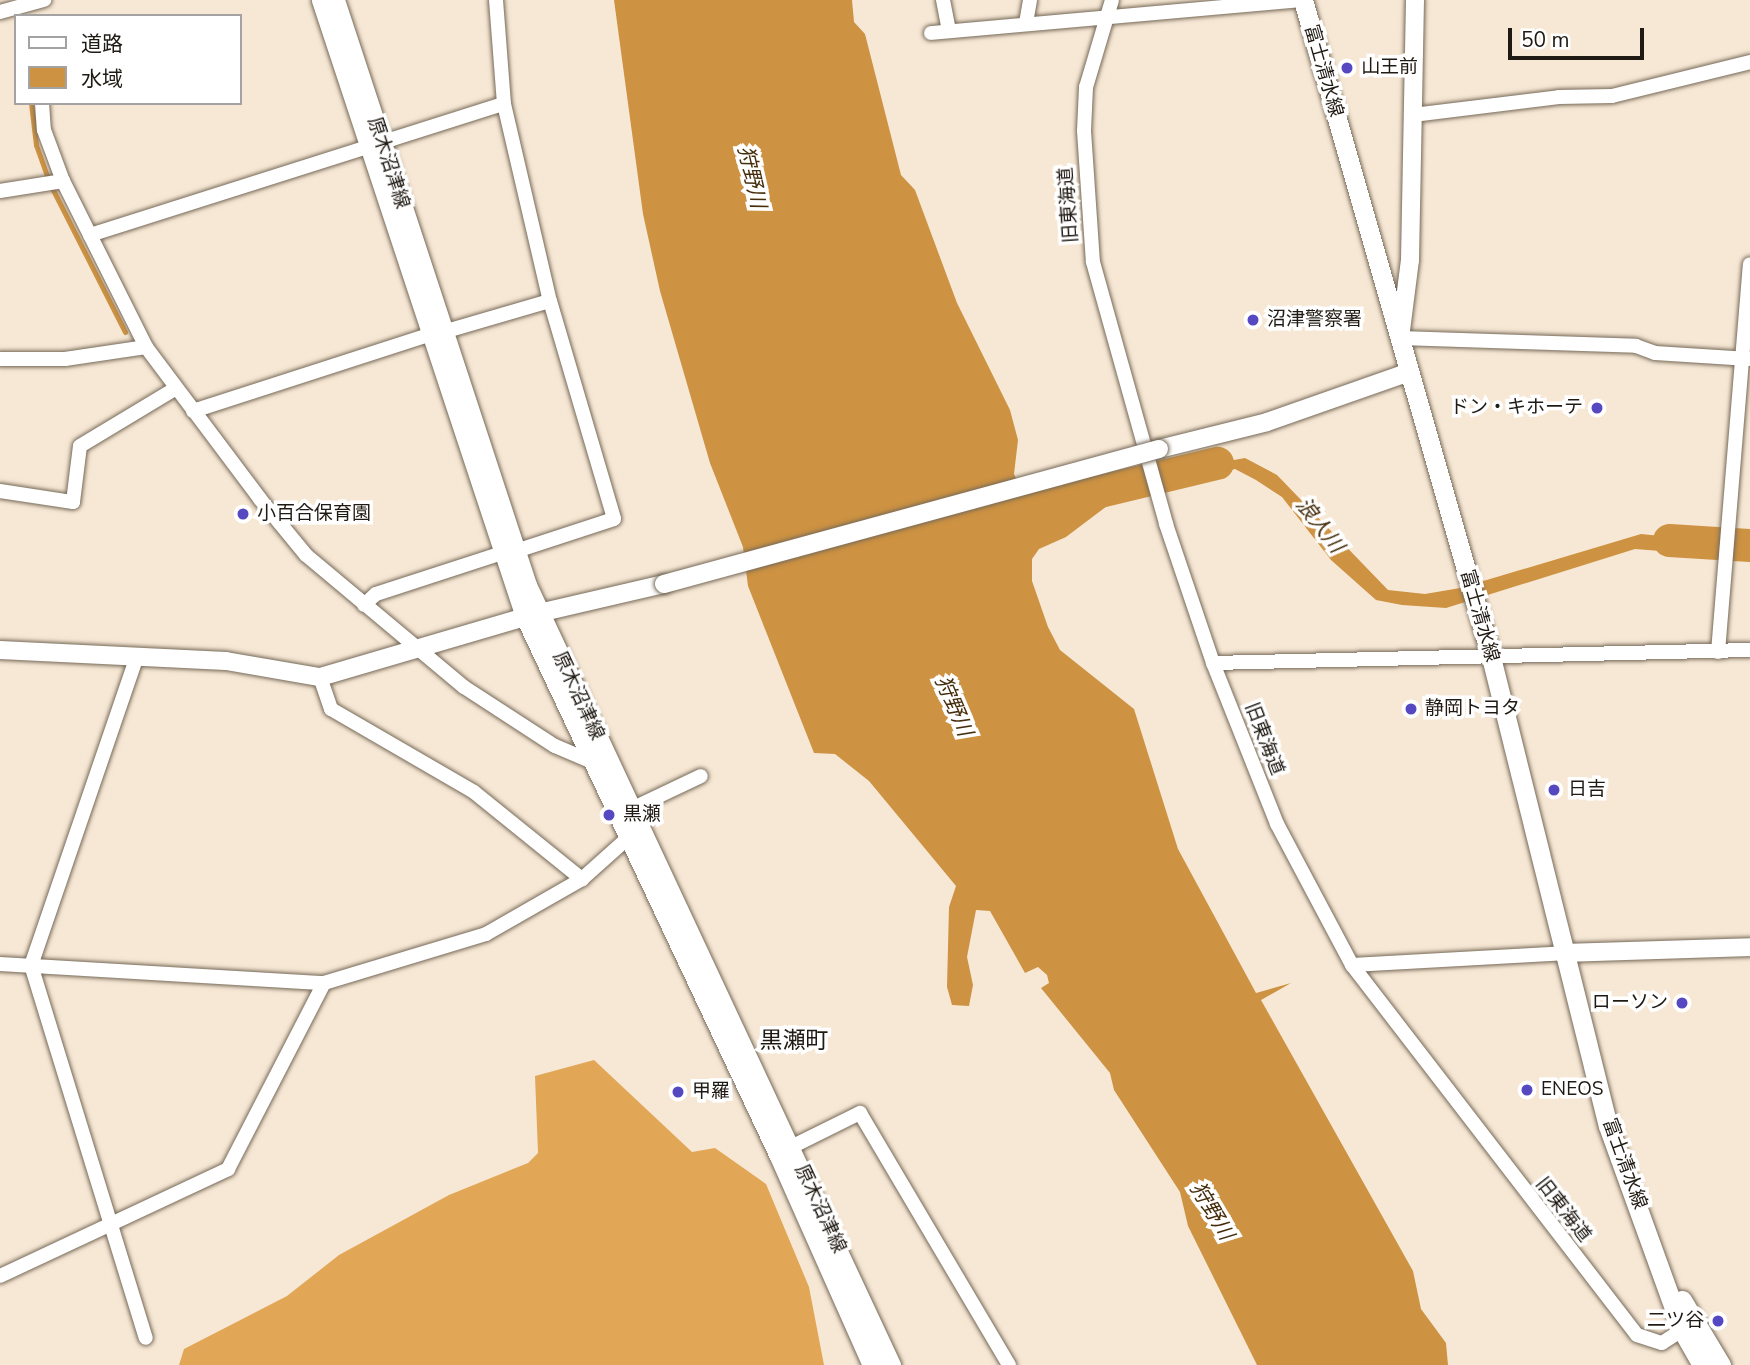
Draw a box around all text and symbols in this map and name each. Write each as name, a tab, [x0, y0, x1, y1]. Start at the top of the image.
legend	[14, 14, 242, 105]
scale bar	[1512, 14, 1648, 58]
street label: 富士清水線	[1299, 22, 1347, 120]
text: 50 m	[1521, 26, 1570, 54]
text: 道路	[81, 30, 123, 58]
place label: 山王前	[1361, 57, 1418, 79]
marker: 山王前	[1339, 60, 1355, 76]
text: 水域	[81, 65, 123, 93]
street label: 原木沼津線	[362, 114, 414, 212]
water label: 狩野川	[733, 143, 771, 211]
street label: 旧東海道	[1055, 166, 1083, 244]
place label: 沼津警察署	[1267, 309, 1362, 331]
marker: 沼津警察署	[1245, 312, 1261, 328]
place label: ドン・キホーテ	[1450, 397, 1583, 419]
marker: ドン・キホーテ	[1589, 400, 1605, 416]
water label: 浪人川	[1291, 492, 1349, 558]
place label: 小百合保育園	[257, 503, 371, 525]
marker: 小百合保育園	[235, 506, 251, 522]
street label: 富士清水線	[1455, 567, 1503, 665]
street label: 原木沼津線	[548, 648, 608, 744]
water label: 狩野川	[930, 672, 978, 740]
place label: 静岡トヨタ	[1425, 698, 1520, 720]
street label: 旧東海道	[1240, 699, 1288, 779]
marker: 静岡トヨタ	[1403, 701, 1419, 717]
place label: 日吉	[1568, 779, 1606, 801]
marker: 日吉	[1546, 782, 1562, 798]
place label: 黒瀬	[623, 804, 661, 826]
marker: 黒瀬	[601, 807, 617, 823]
place label: ローソン	[1592, 992, 1668, 1014]
marker: ローソン	[1674, 995, 1690, 1011]
district label: 黒瀬町	[760, 1027, 828, 1055]
place label: ENEOS	[1541, 1079, 1603, 1101]
place label: 甲羅	[692, 1081, 730, 1103]
marker: ENEOS	[1519, 1082, 1535, 1098]
marker: 甲羅	[670, 1084, 686, 1100]
street label: 富士清水線	[1597, 1115, 1651, 1213]
street label: 原木沼津線	[790, 1161, 850, 1257]
street label: 旧東海道	[1531, 1173, 1595, 1247]
water label: 狩野川	[1185, 1178, 1239, 1244]
place label: 二ツ谷	[1647, 1310, 1704, 1332]
marker: 二ツ谷	[1710, 1313, 1726, 1329]

